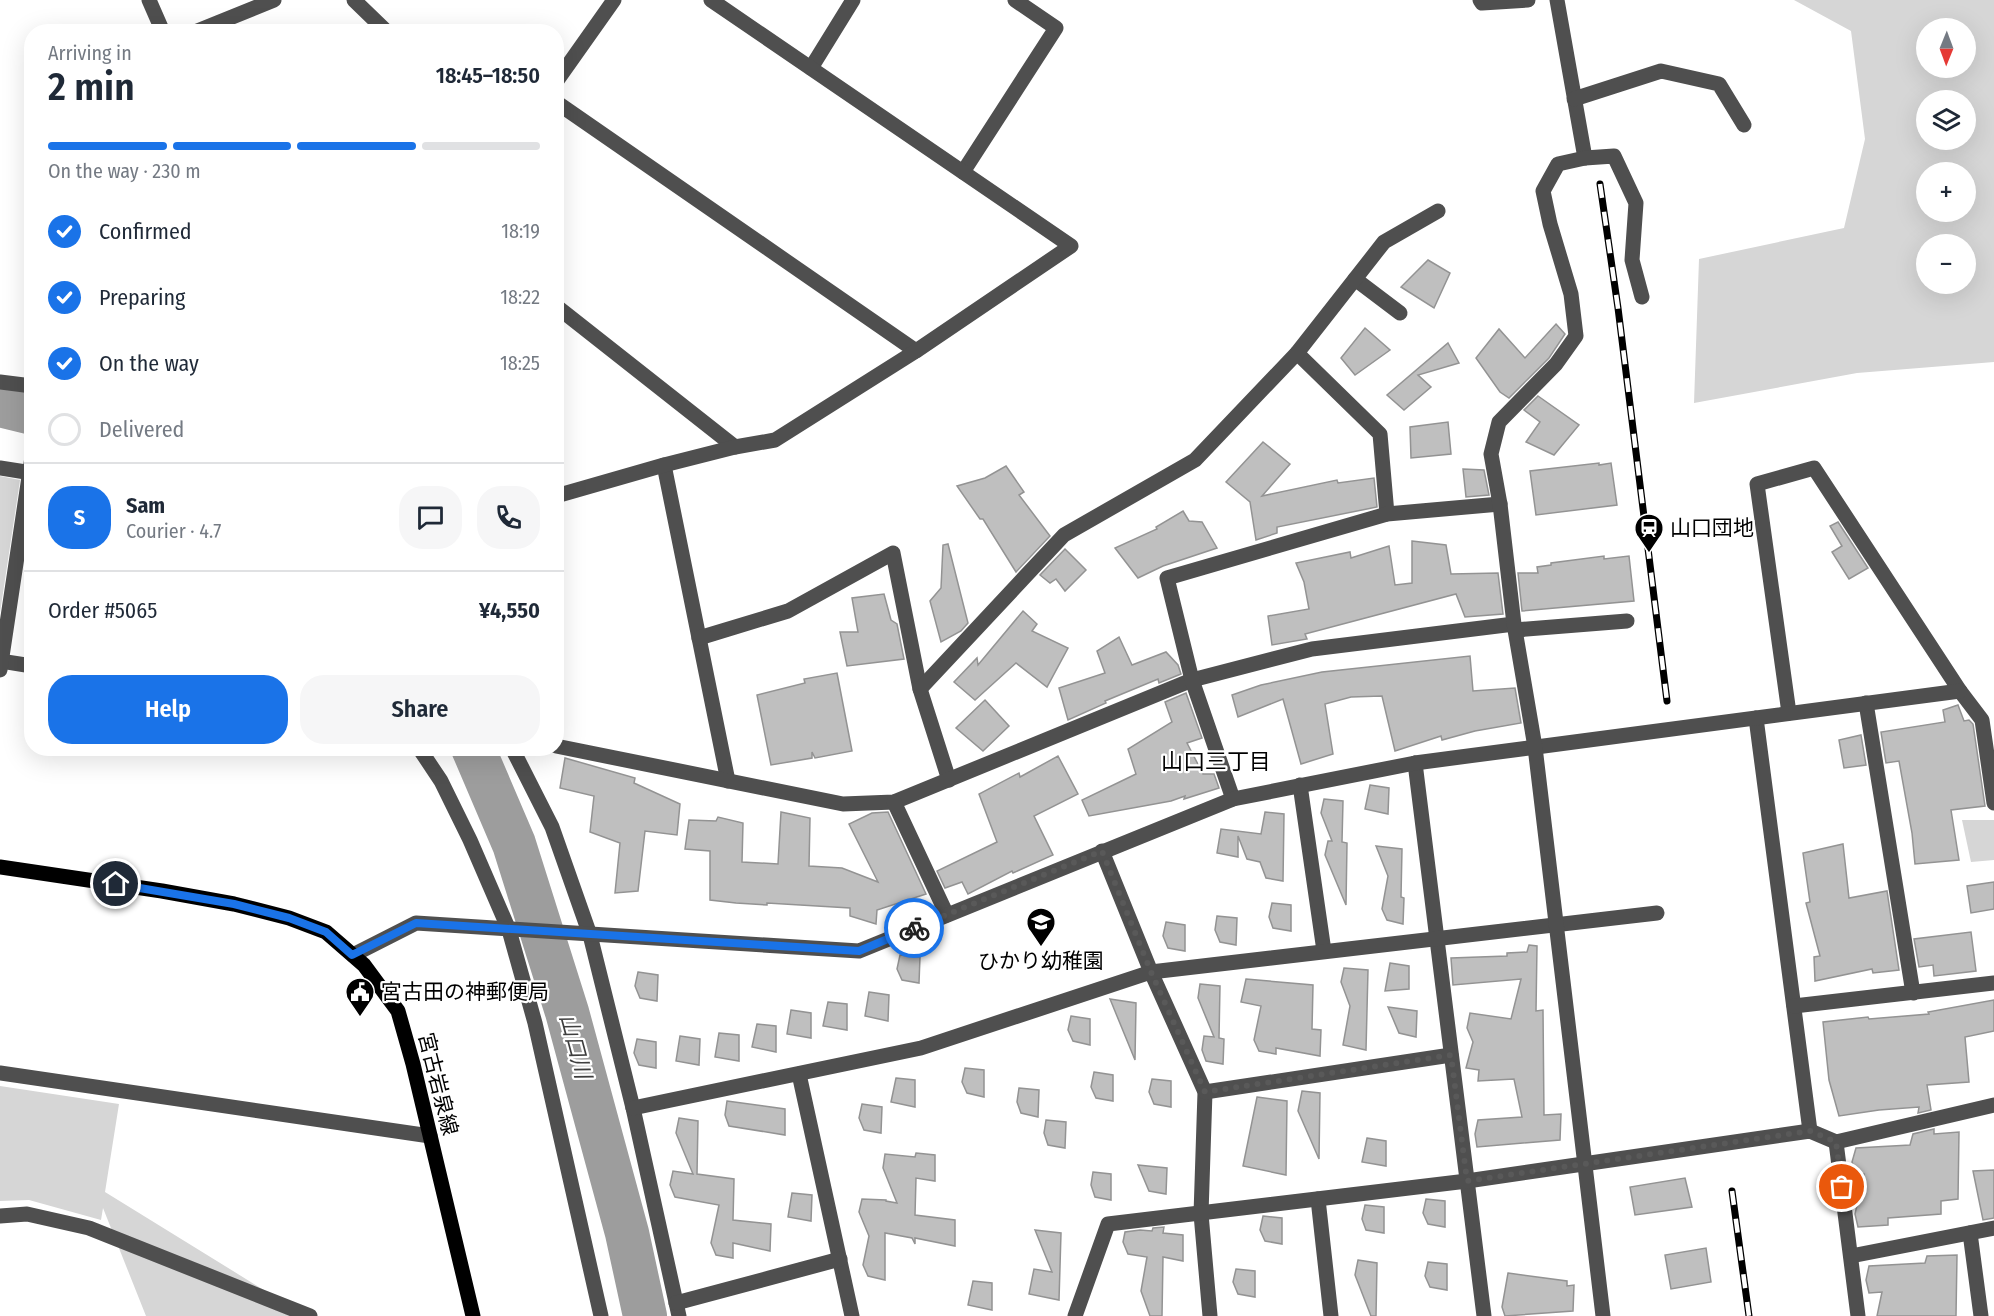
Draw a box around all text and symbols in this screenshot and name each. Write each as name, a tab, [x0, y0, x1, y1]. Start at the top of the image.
north arrow	[1916, 18, 1976, 78]
map controls	[1916, 18, 1976, 294]
text: Arriving in	[48, 41, 132, 65]
text: 18:45–18:50	[436, 62, 540, 89]
text: 2 min	[48, 64, 135, 110]
button: layers	[1916, 90, 1976, 150]
text: On the way · 230 m	[48, 159, 201, 183]
button: +	[1916, 162, 1976, 222]
icon: check	[48, 215, 81, 248]
text: Confirmed	[99, 218, 192, 245]
text: 18:19	[501, 219, 540, 243]
button: −	[1916, 234, 1976, 294]
icon: check	[48, 281, 81, 314]
text: Preparing	[99, 284, 185, 311]
text: 18:22	[500, 285, 540, 309]
icon: check	[48, 347, 81, 380]
text: On the way	[99, 350, 199, 377]
text: 18:25	[500, 351, 540, 375]
text: Delivered	[99, 416, 184, 443]
button: chat	[399, 486, 462, 549]
button: phone	[477, 486, 540, 549]
text: Sam	[126, 492, 165, 519]
text: S	[74, 504, 85, 531]
station icon: 山口団地	[1633, 512, 1665, 554]
place label: 山口団地	[1670, 515, 1754, 541]
text: Courier · 4.7	[126, 519, 221, 543]
text: Order #5065	[48, 597, 157, 624]
text: ¥4,550	[479, 597, 540, 624]
button: Help	[48, 675, 288, 744]
button: Share	[300, 675, 540, 744]
district label: 山口三丁目	[1161, 748, 1271, 775]
pin	[90, 858, 141, 909]
icon: home	[99, 867, 132, 900]
courier	[884, 898, 944, 958]
school or university icon: ひかり幼稚園	[1025, 906, 1057, 948]
icon: bike	[898, 912, 931, 945]
place label: ひかり幼稚園	[978, 948, 1104, 974]
public building icon: 宮古田の神郵便局	[344, 976, 376, 1018]
place label: 宮古田の神郵便局	[381, 979, 549, 1005]
water label: 山口川	[554, 1011, 598, 1083]
street label: 宮古岩泉線	[413, 1030, 463, 1138]
pin	[1816, 1161, 1867, 1212]
icon: bag	[1825, 1170, 1858, 1203]

